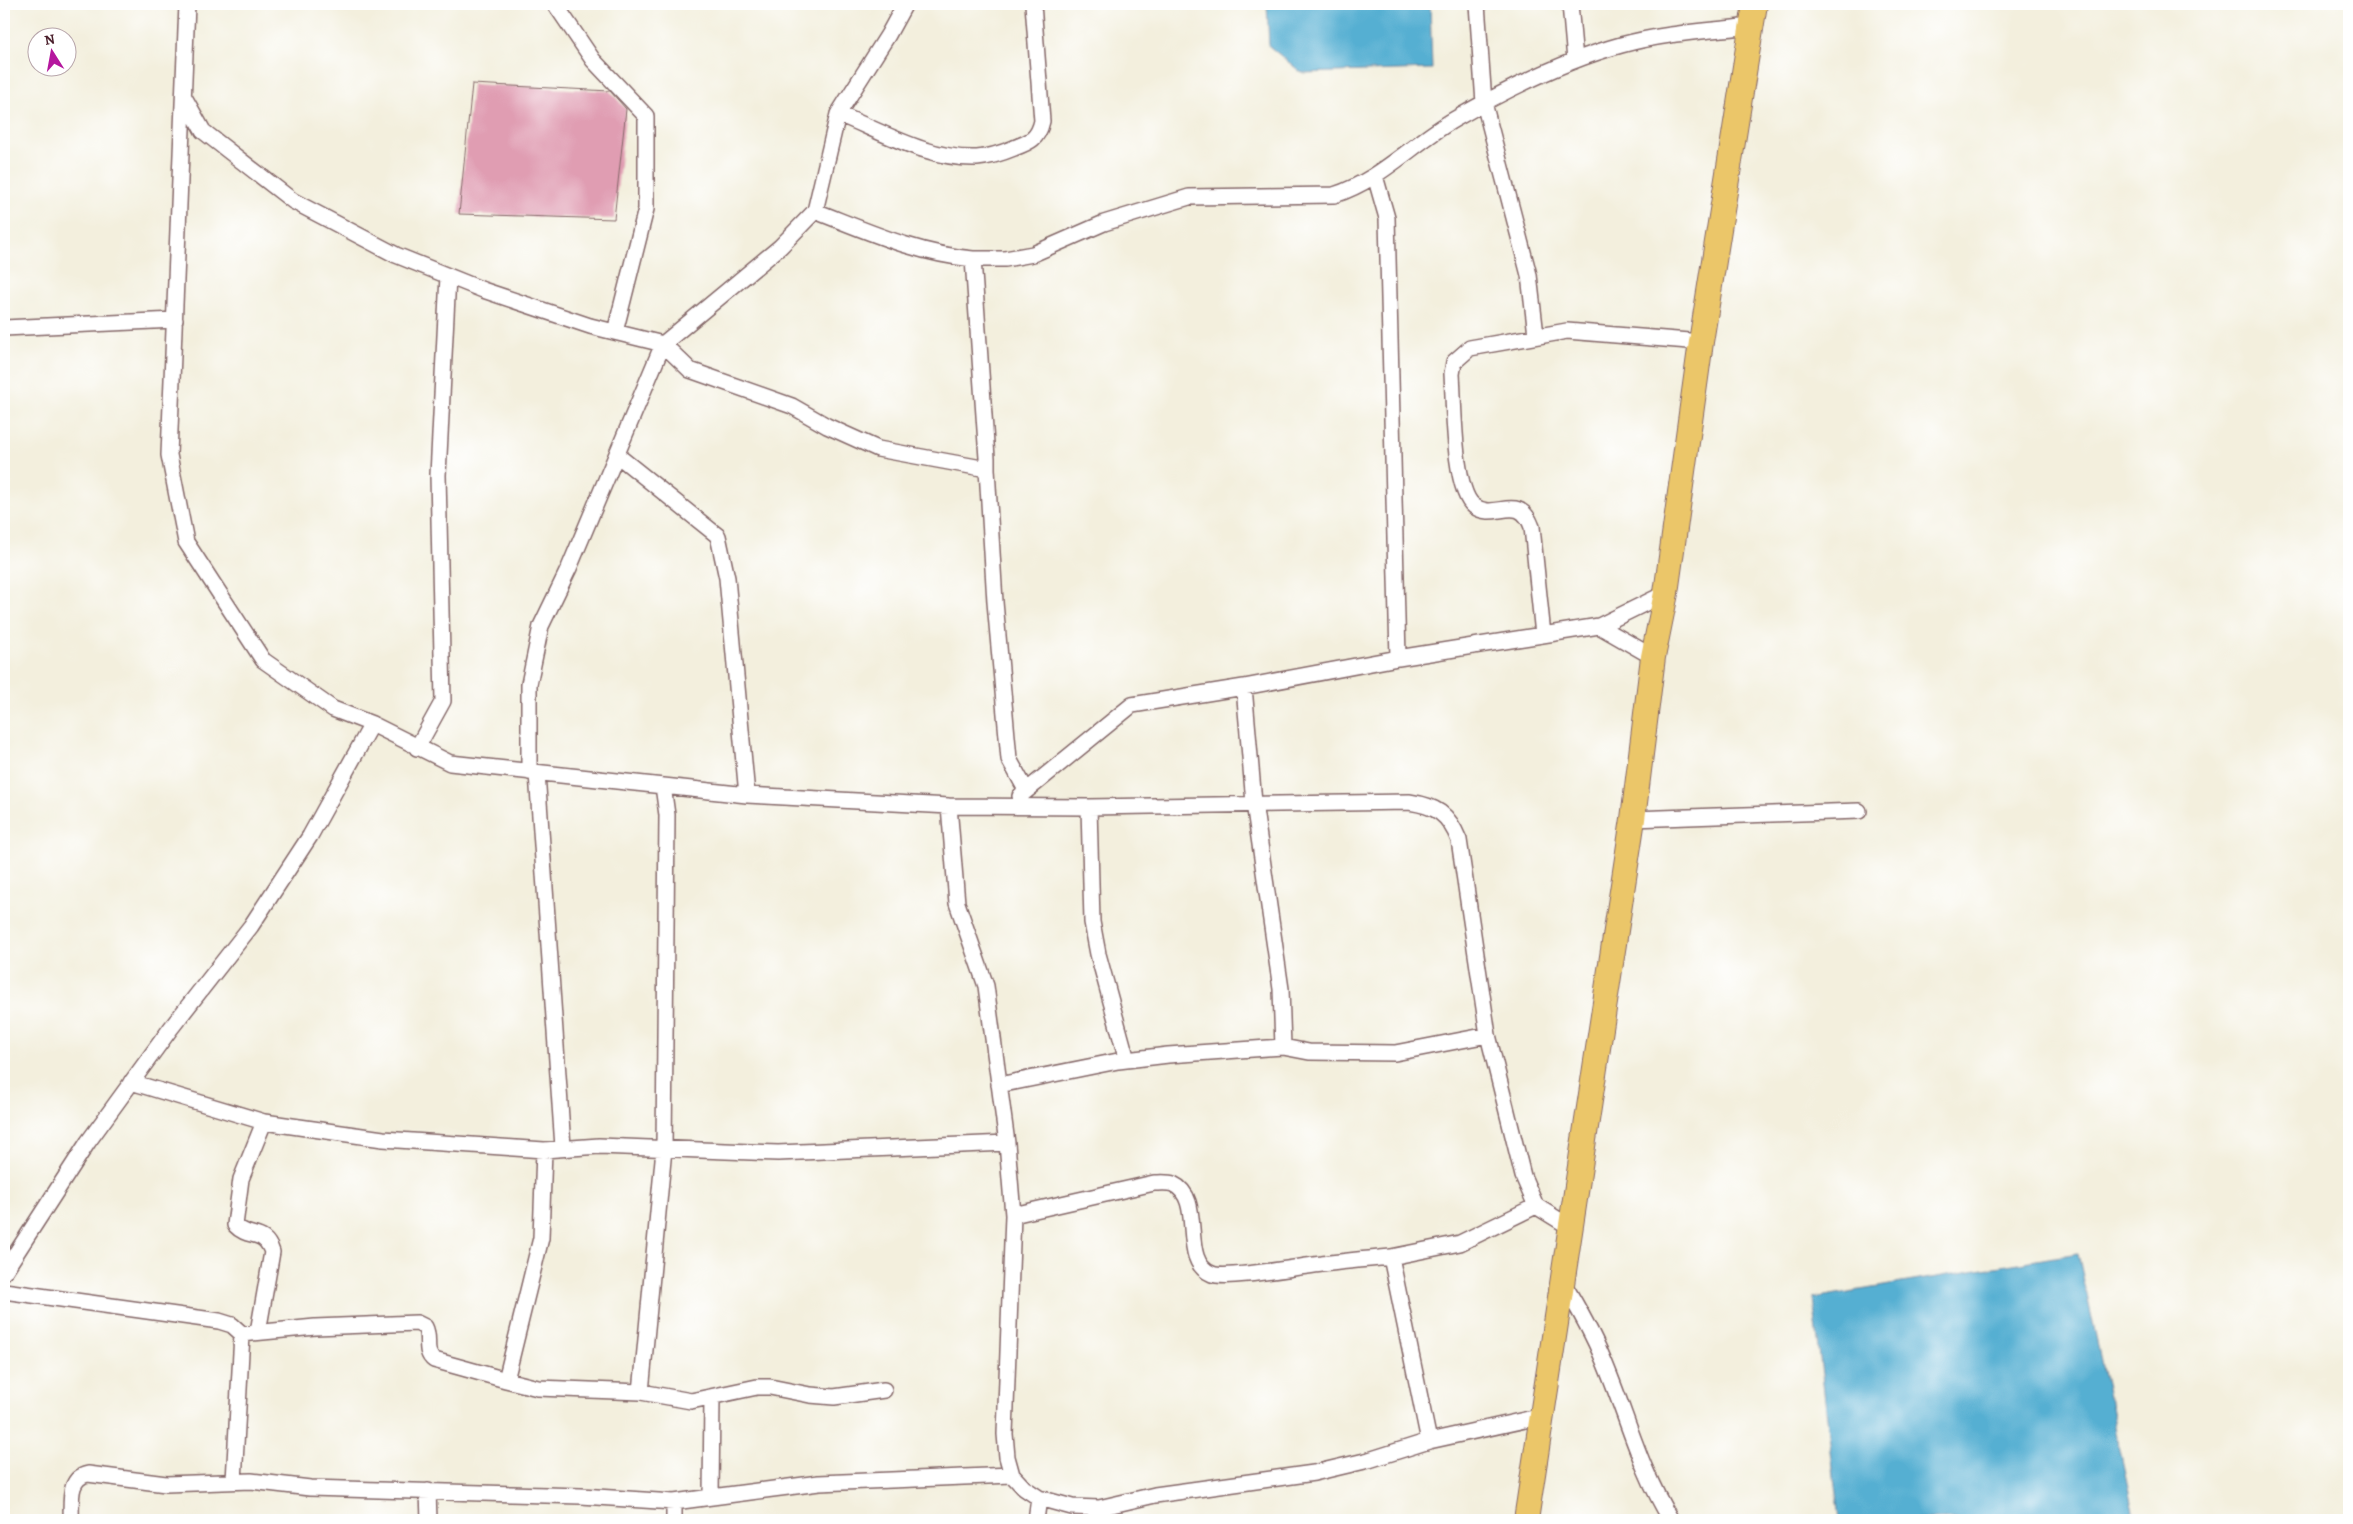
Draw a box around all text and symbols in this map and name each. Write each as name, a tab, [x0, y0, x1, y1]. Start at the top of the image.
north arrow	[28, 28, 78, 78]
text: N	[43, 29, 56, 50]

